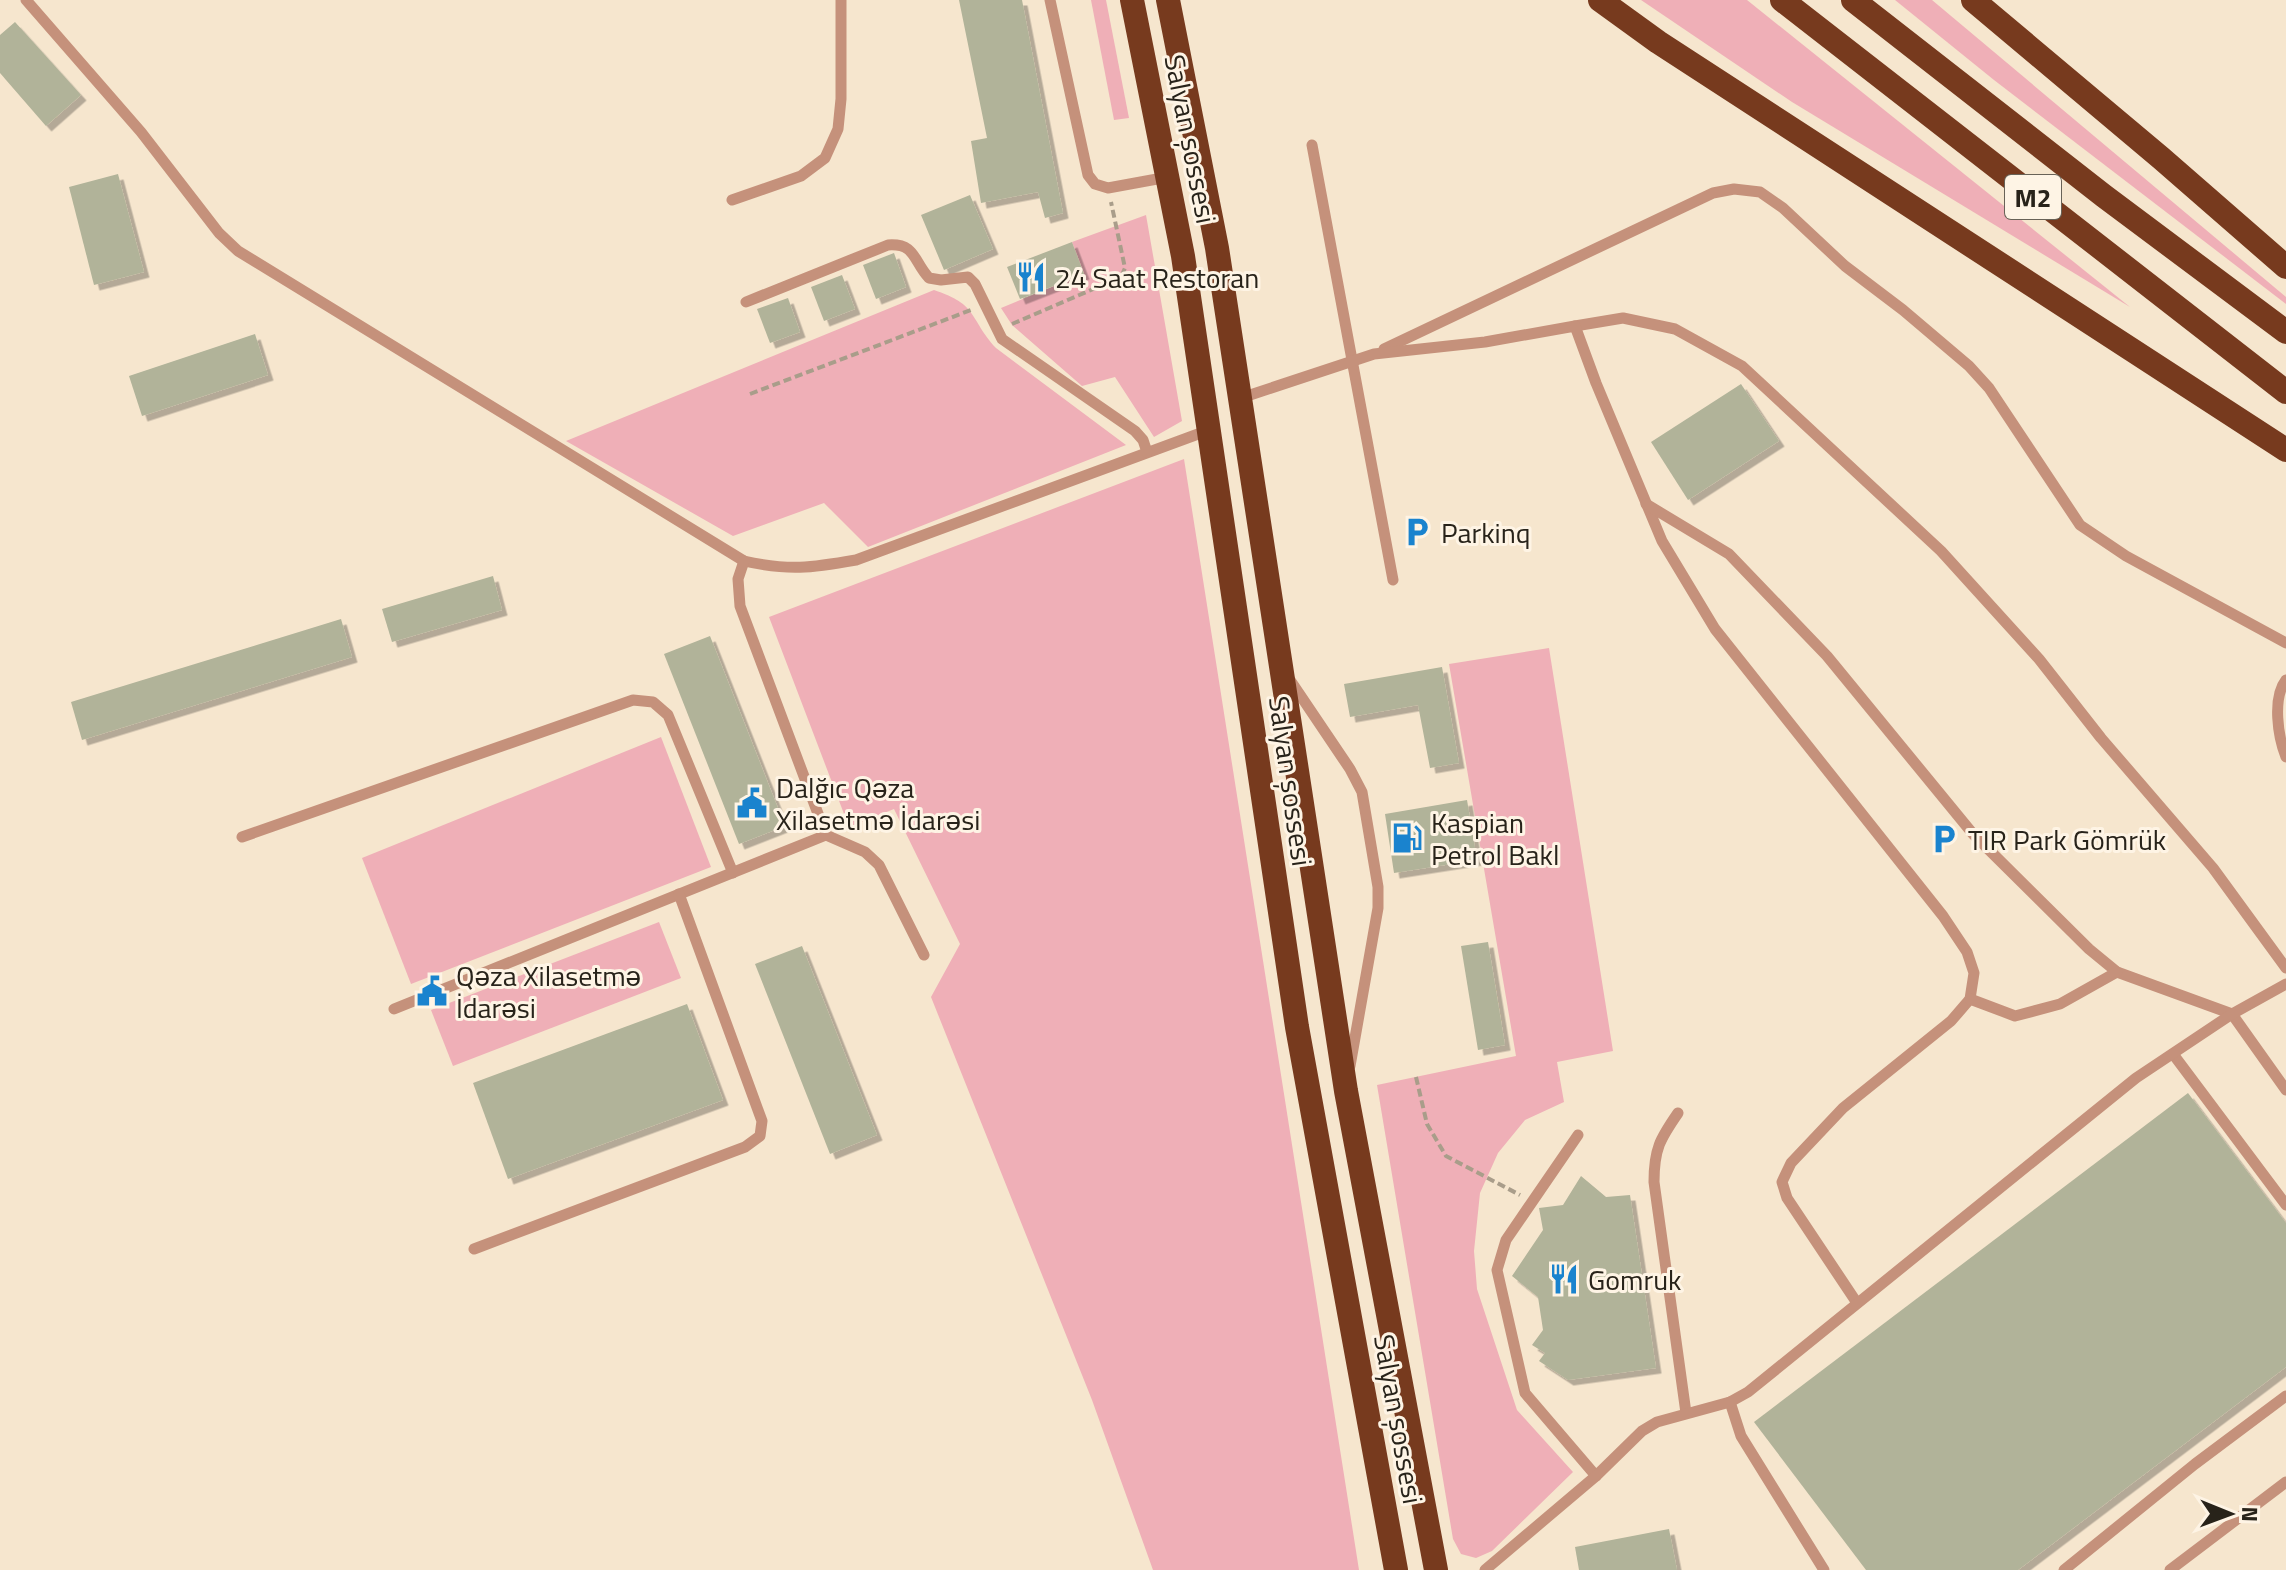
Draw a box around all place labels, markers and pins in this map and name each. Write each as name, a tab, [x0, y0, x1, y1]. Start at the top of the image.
place label: 24 Saat Restoran	[1055, 256, 1259, 299]
restaurant icon: 24 Saat Restoran	[1014, 260, 1048, 294]
place label: Parkinq	[1441, 511, 1531, 554]
parking icon: Parkinq	[1400, 515, 1434, 549]
place label: Dalğıc Qəza Xilasetmə İdarəsi	[776, 766, 980, 841]
public building icon: Dalğıc Qəza Xilasetmə İdarəsi	[735, 786, 769, 820]
place label: Kaspian Petrol Bakl	[1431, 801, 1559, 876]
place label: TIR Park Gömrük	[1968, 818, 2166, 861]
fuel station icon: Kaspian Petrol Bakl	[1390, 821, 1424, 855]
parking icon: TIR Park Gömrük	[1927, 822, 1961, 856]
place label: Qəza Xilasetmə İdarəsi	[456, 954, 641, 1029]
public building icon: Qəza Xilasetmə İdarəsi	[415, 974, 449, 1008]
place label: Gomruk	[1588, 1258, 1681, 1301]
restaurant icon: Gomruk	[1547, 1262, 1581, 1296]

